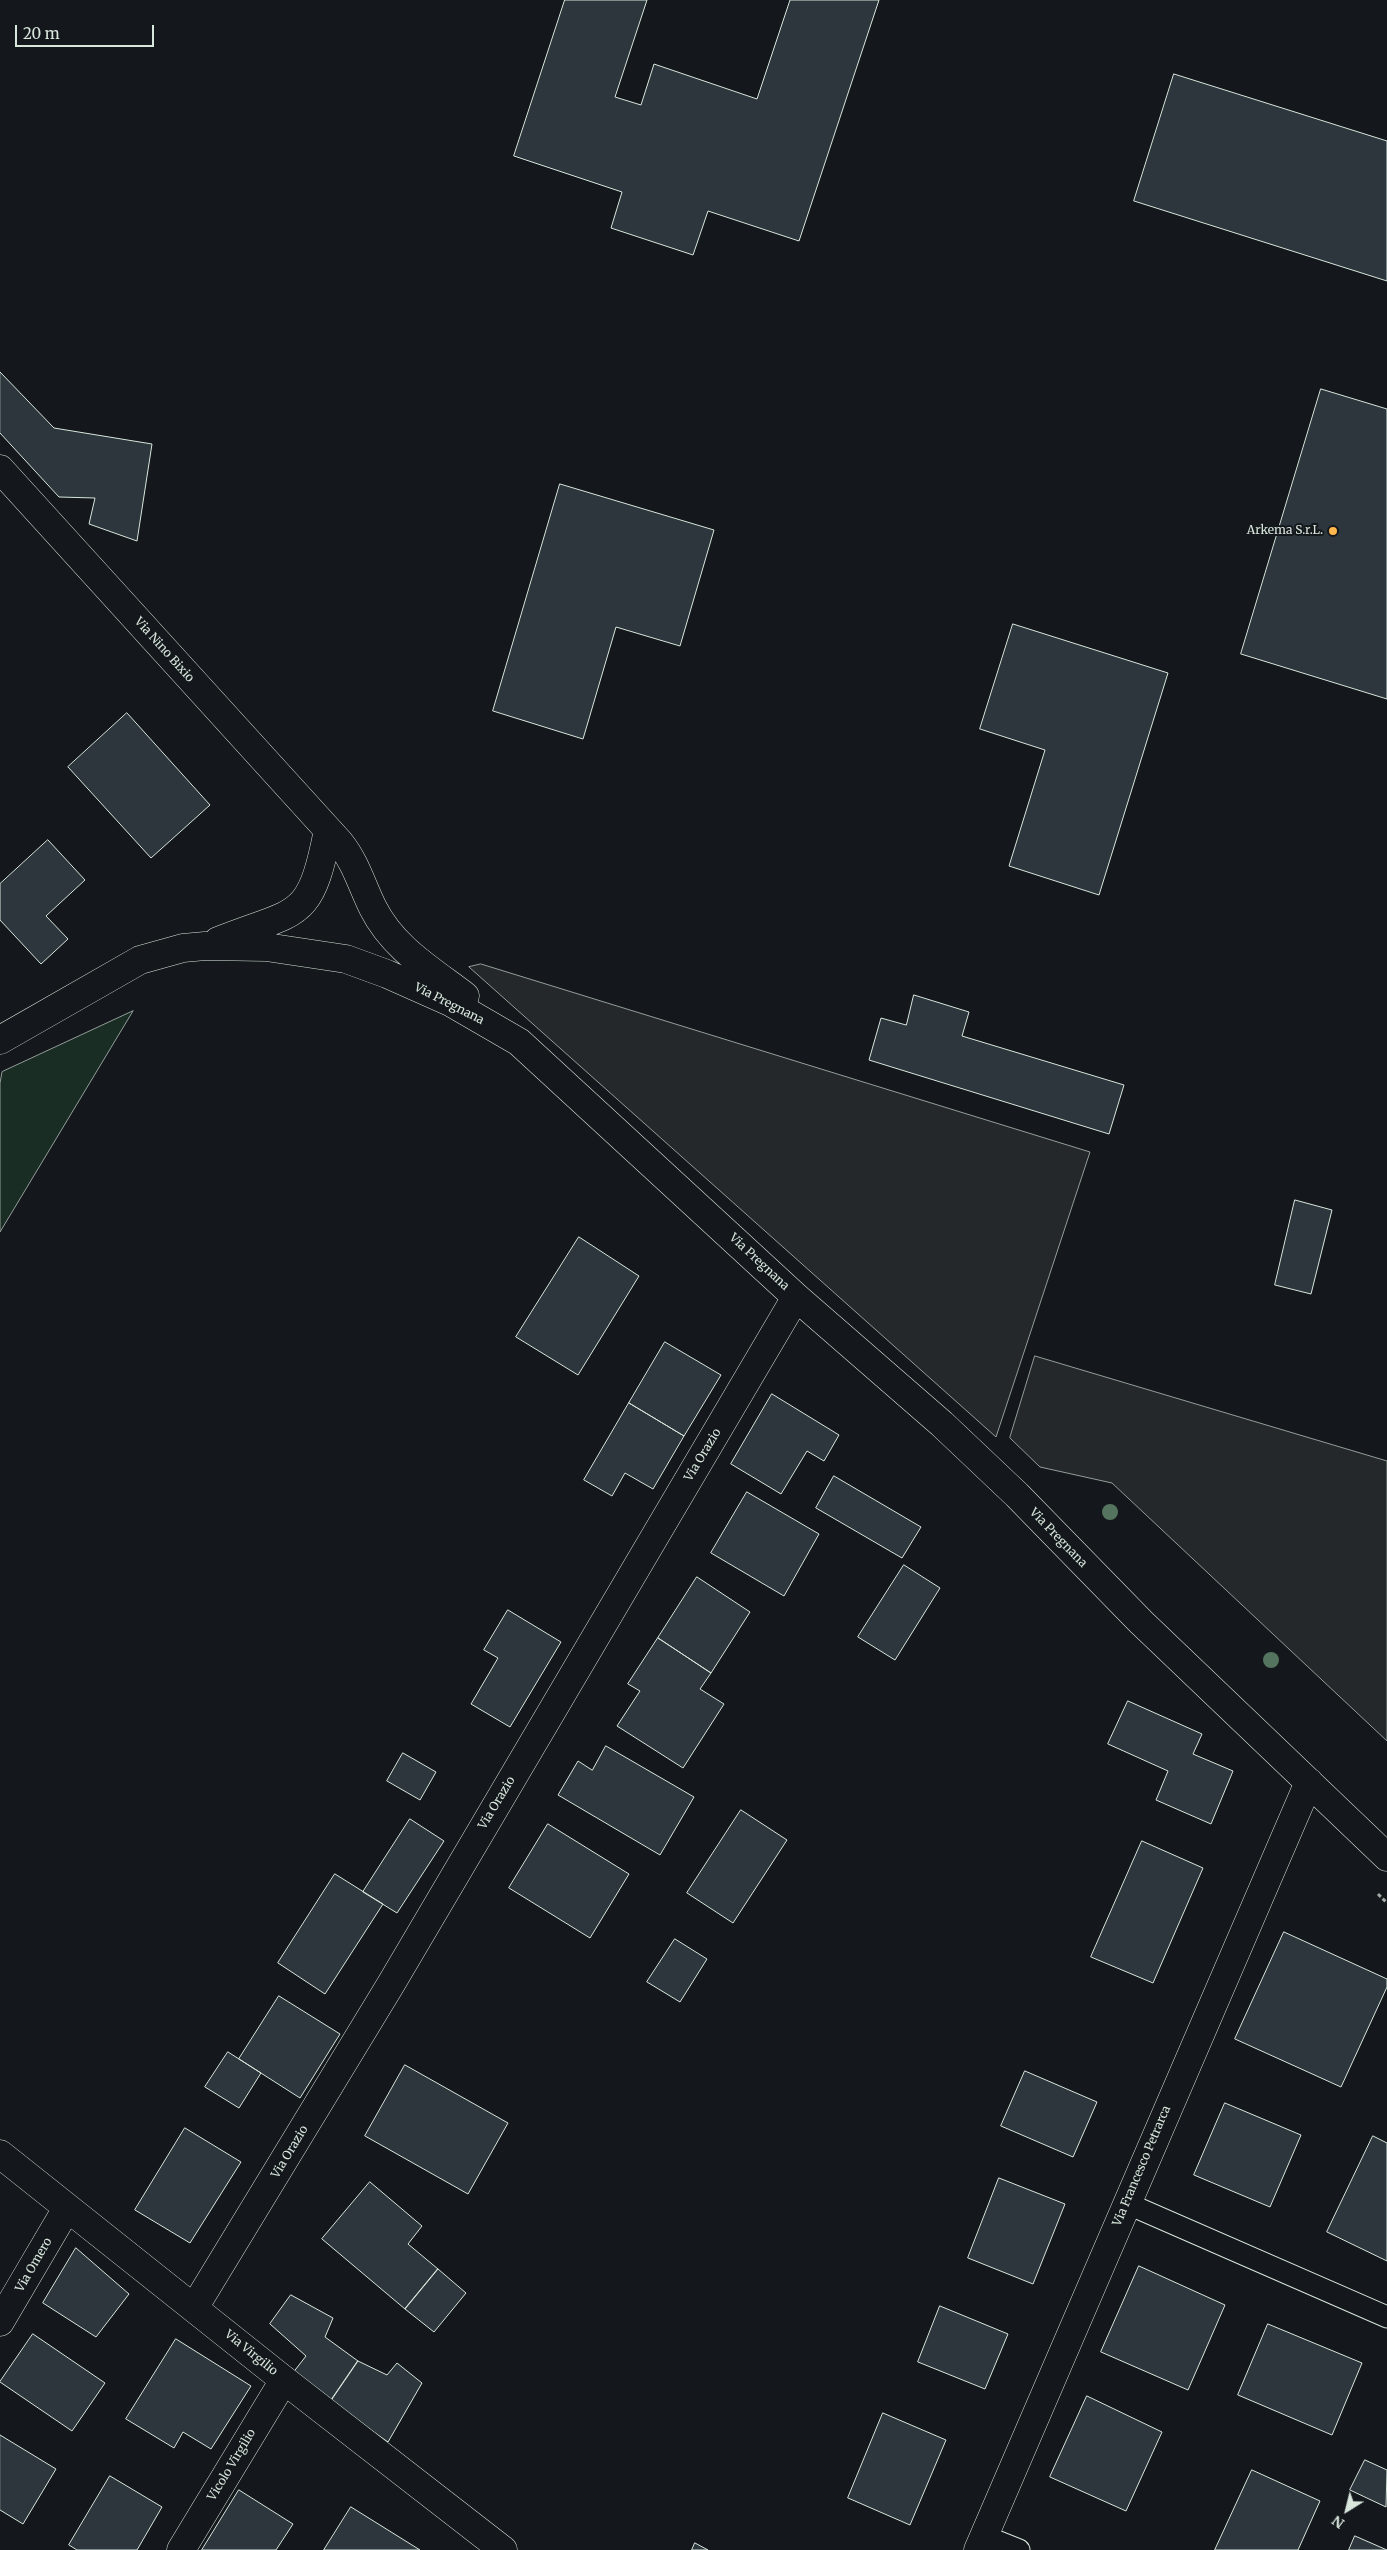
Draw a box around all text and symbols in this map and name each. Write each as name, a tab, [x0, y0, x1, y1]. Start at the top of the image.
scale bar	[18, 15, 156, 47]
text: 20 m	[23, 24, 60, 43]
place label: Arkema S.r.L.	[1247, 524, 1323, 538]
marker: Arkema S.r.L.	[1327, 525, 1339, 537]
street label: Via Nino Bixio	[131, 615, 197, 685]
street label: Via Pregnana	[412, 980, 486, 1028]
street label: Via Pregnana	[726, 1231, 792, 1293]
street label: Via Orazio	[682, 1426, 724, 1484]
street label: Via Pregnana	[1026, 1506, 1090, 1570]
street label: Via Orazio	[476, 1774, 518, 1832]
street label: Via Francesco Petrarca	[1110, 2104, 1174, 2228]
street label: Via Orazio	[269, 2123, 311, 2181]
street label: Via Omero	[13, 2235, 55, 2295]
street label: Via Virgilio	[222, 2327, 280, 2379]
street label: Vicolo Virgilio	[205, 2427, 259, 2503]
north arrow	[1322, 2485, 1372, 2535]
text: N	[1328, 2512, 1348, 2533]

